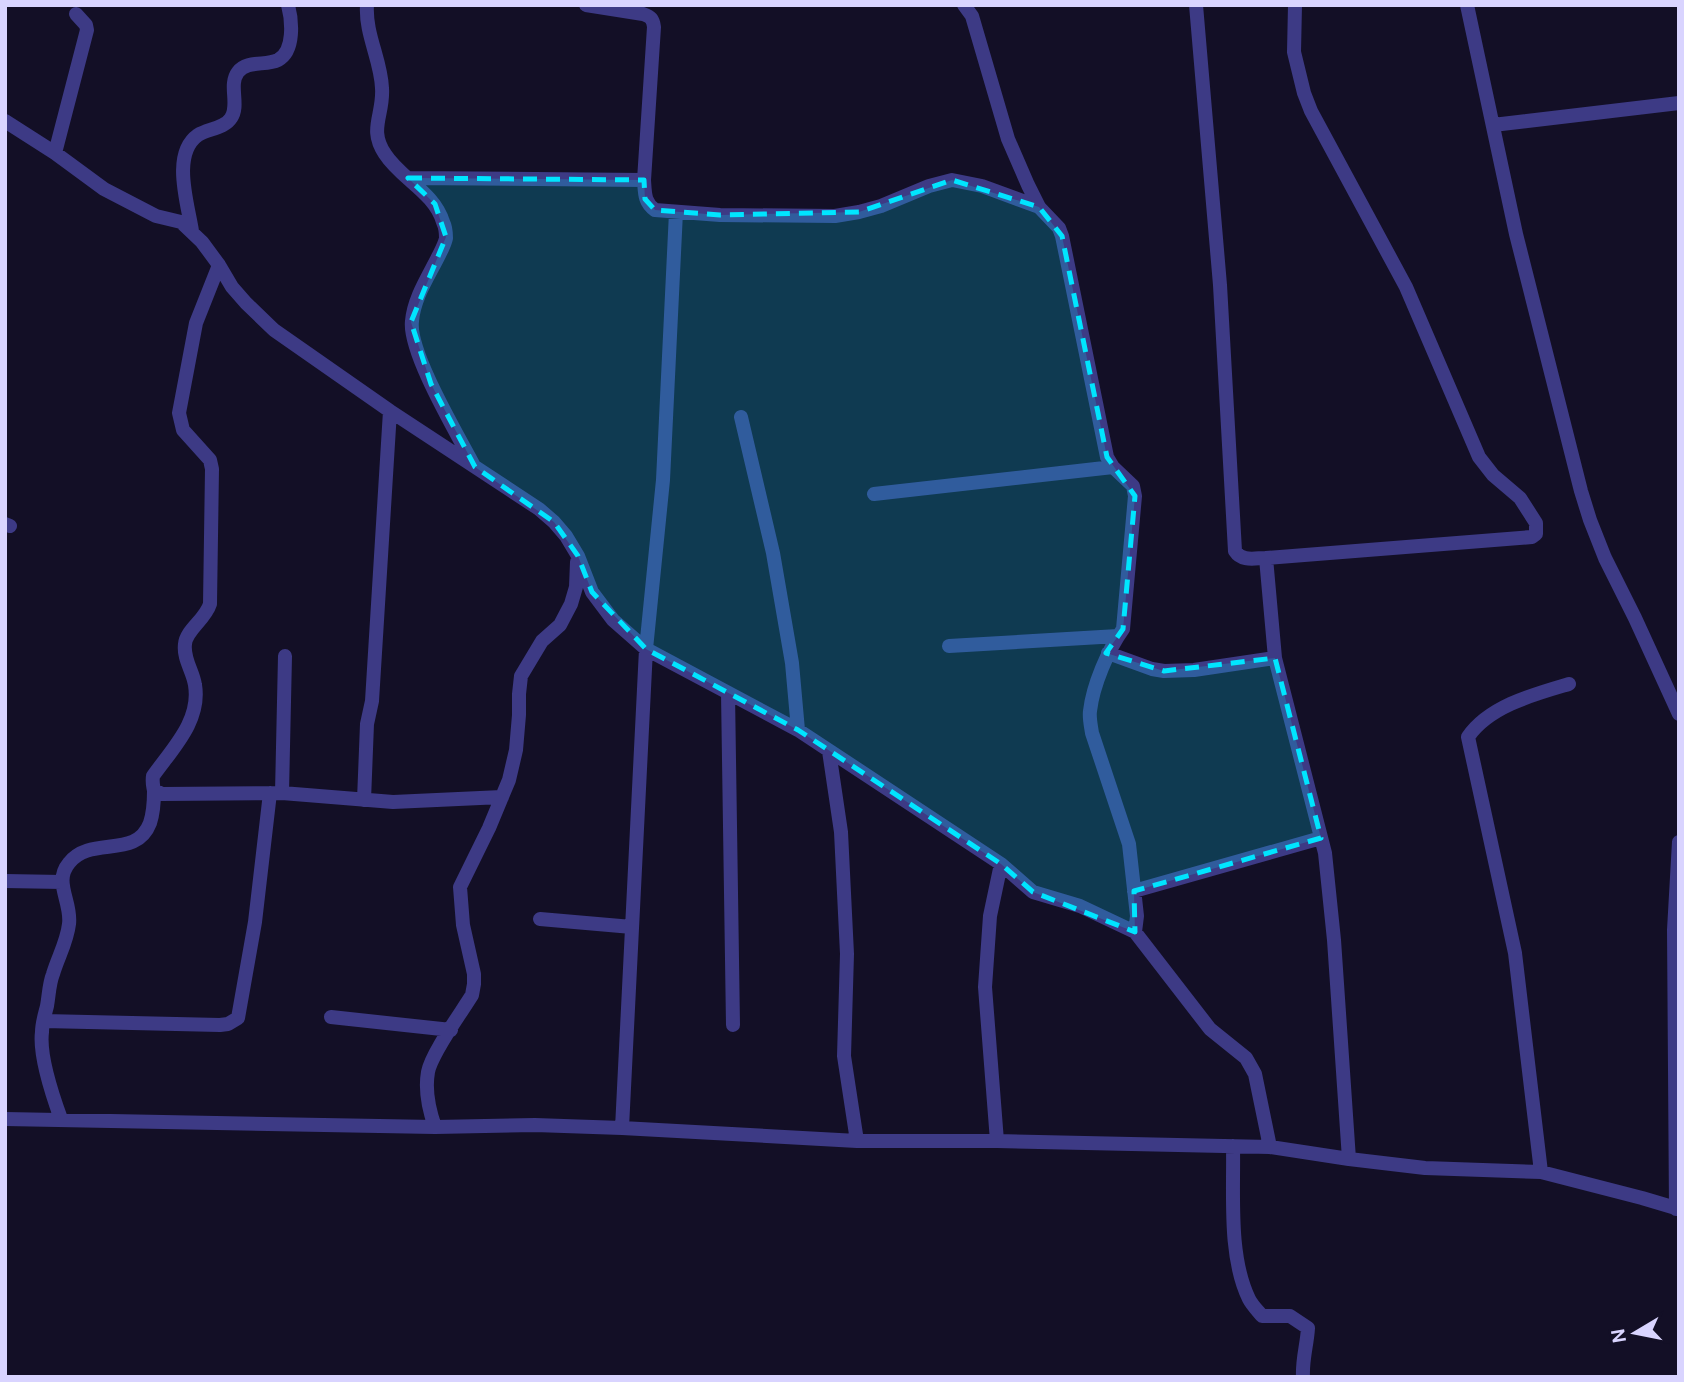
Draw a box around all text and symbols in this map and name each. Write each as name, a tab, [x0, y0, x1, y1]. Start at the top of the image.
north arrow	[1600, 1298, 1670, 1368]
text: N	[1605, 1327, 1632, 1345]

